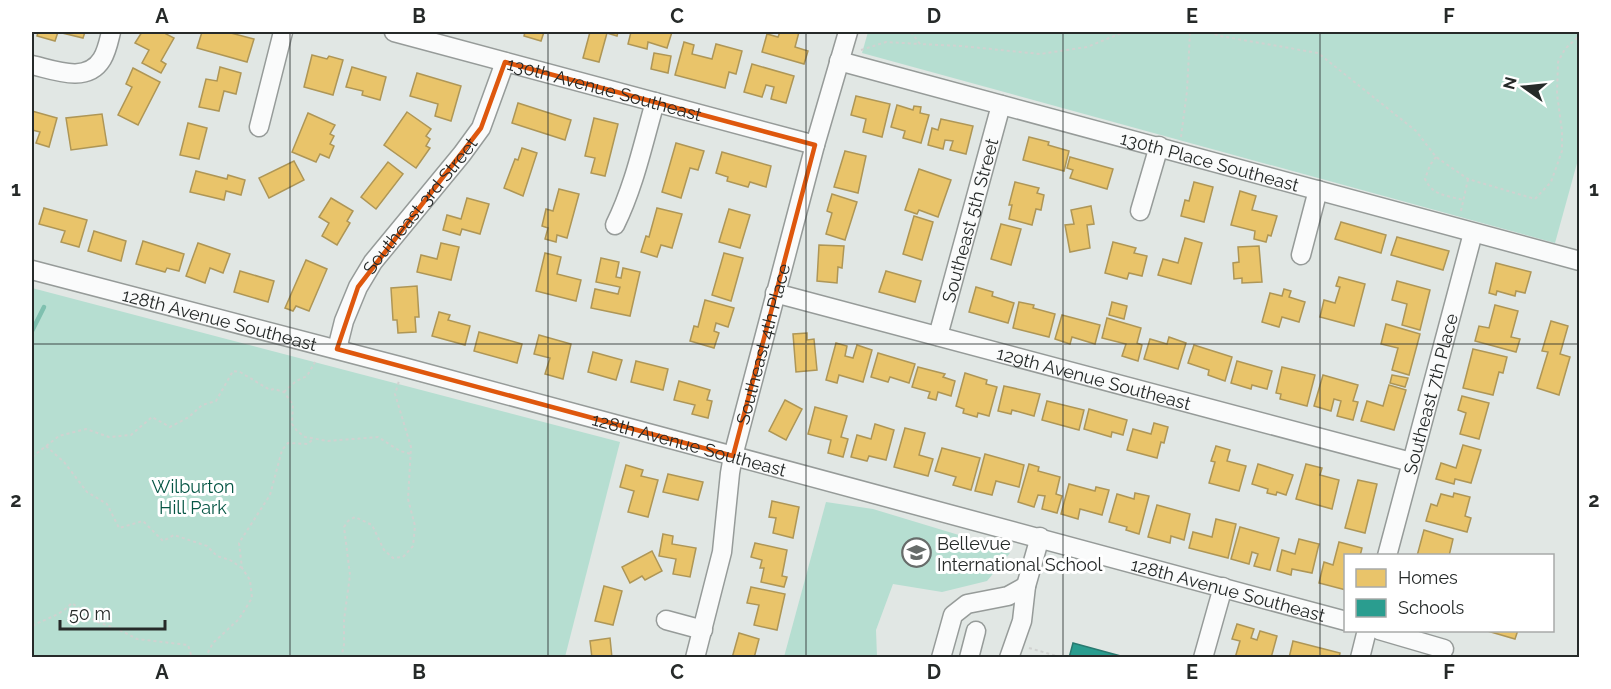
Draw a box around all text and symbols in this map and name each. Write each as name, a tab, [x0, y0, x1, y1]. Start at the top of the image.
text: A	[155, 4, 169, 28]
text: B	[412, 4, 426, 28]
text: C	[670, 4, 684, 28]
text: D	[927, 4, 941, 28]
text: E	[1186, 4, 1198, 28]
text: F	[1443, 4, 1455, 28]
street label: 130th Avenue Southeast	[505, 52, 704, 125]
north arrow	[1494, 57, 1554, 117]
text: N	[1499, 75, 1521, 92]
street label: 130th Place Southeast	[1118, 127, 1301, 195]
street label: Southeast 3rd Street	[358, 133, 481, 278]
street label: Southeast 5th Street	[937, 136, 1002, 305]
text: 1	[11, 177, 21, 201]
text: 1	[1589, 177, 1599, 201]
street label: Southeast 4th Place	[731, 261, 794, 427]
street label: 128th Avenue Southeast	[120, 284, 319, 355]
street label: Southeast 7th Place	[1399, 310, 1462, 476]
street label: 129th Avenue Southeast	[995, 342, 1193, 414]
street label: 128th Avenue Southeast	[590, 408, 789, 480]
park label: Wilburton Hill Park	[152, 476, 234, 518]
text: 2	[10, 488, 22, 512]
text: 2	[1588, 488, 1600, 512]
place label: Bellevue International School	[937, 533, 1102, 575]
school or university icon: Bellevue International School	[900, 537, 932, 569]
street label: 128th Avenue Southeast	[1129, 553, 1328, 625]
legend	[1344, 554, 1554, 632]
text: Homes	[1398, 567, 1458, 588]
scale bar	[60, 593, 165, 631]
text: Schools	[1398, 597, 1465, 618]
text: 50 m	[69, 603, 111, 624]
text: A	[155, 660, 169, 684]
text: B	[412, 660, 426, 684]
text: C	[670, 660, 684, 684]
text: D	[927, 660, 941, 684]
text: E	[1186, 660, 1198, 684]
text: F	[1443, 660, 1455, 684]

